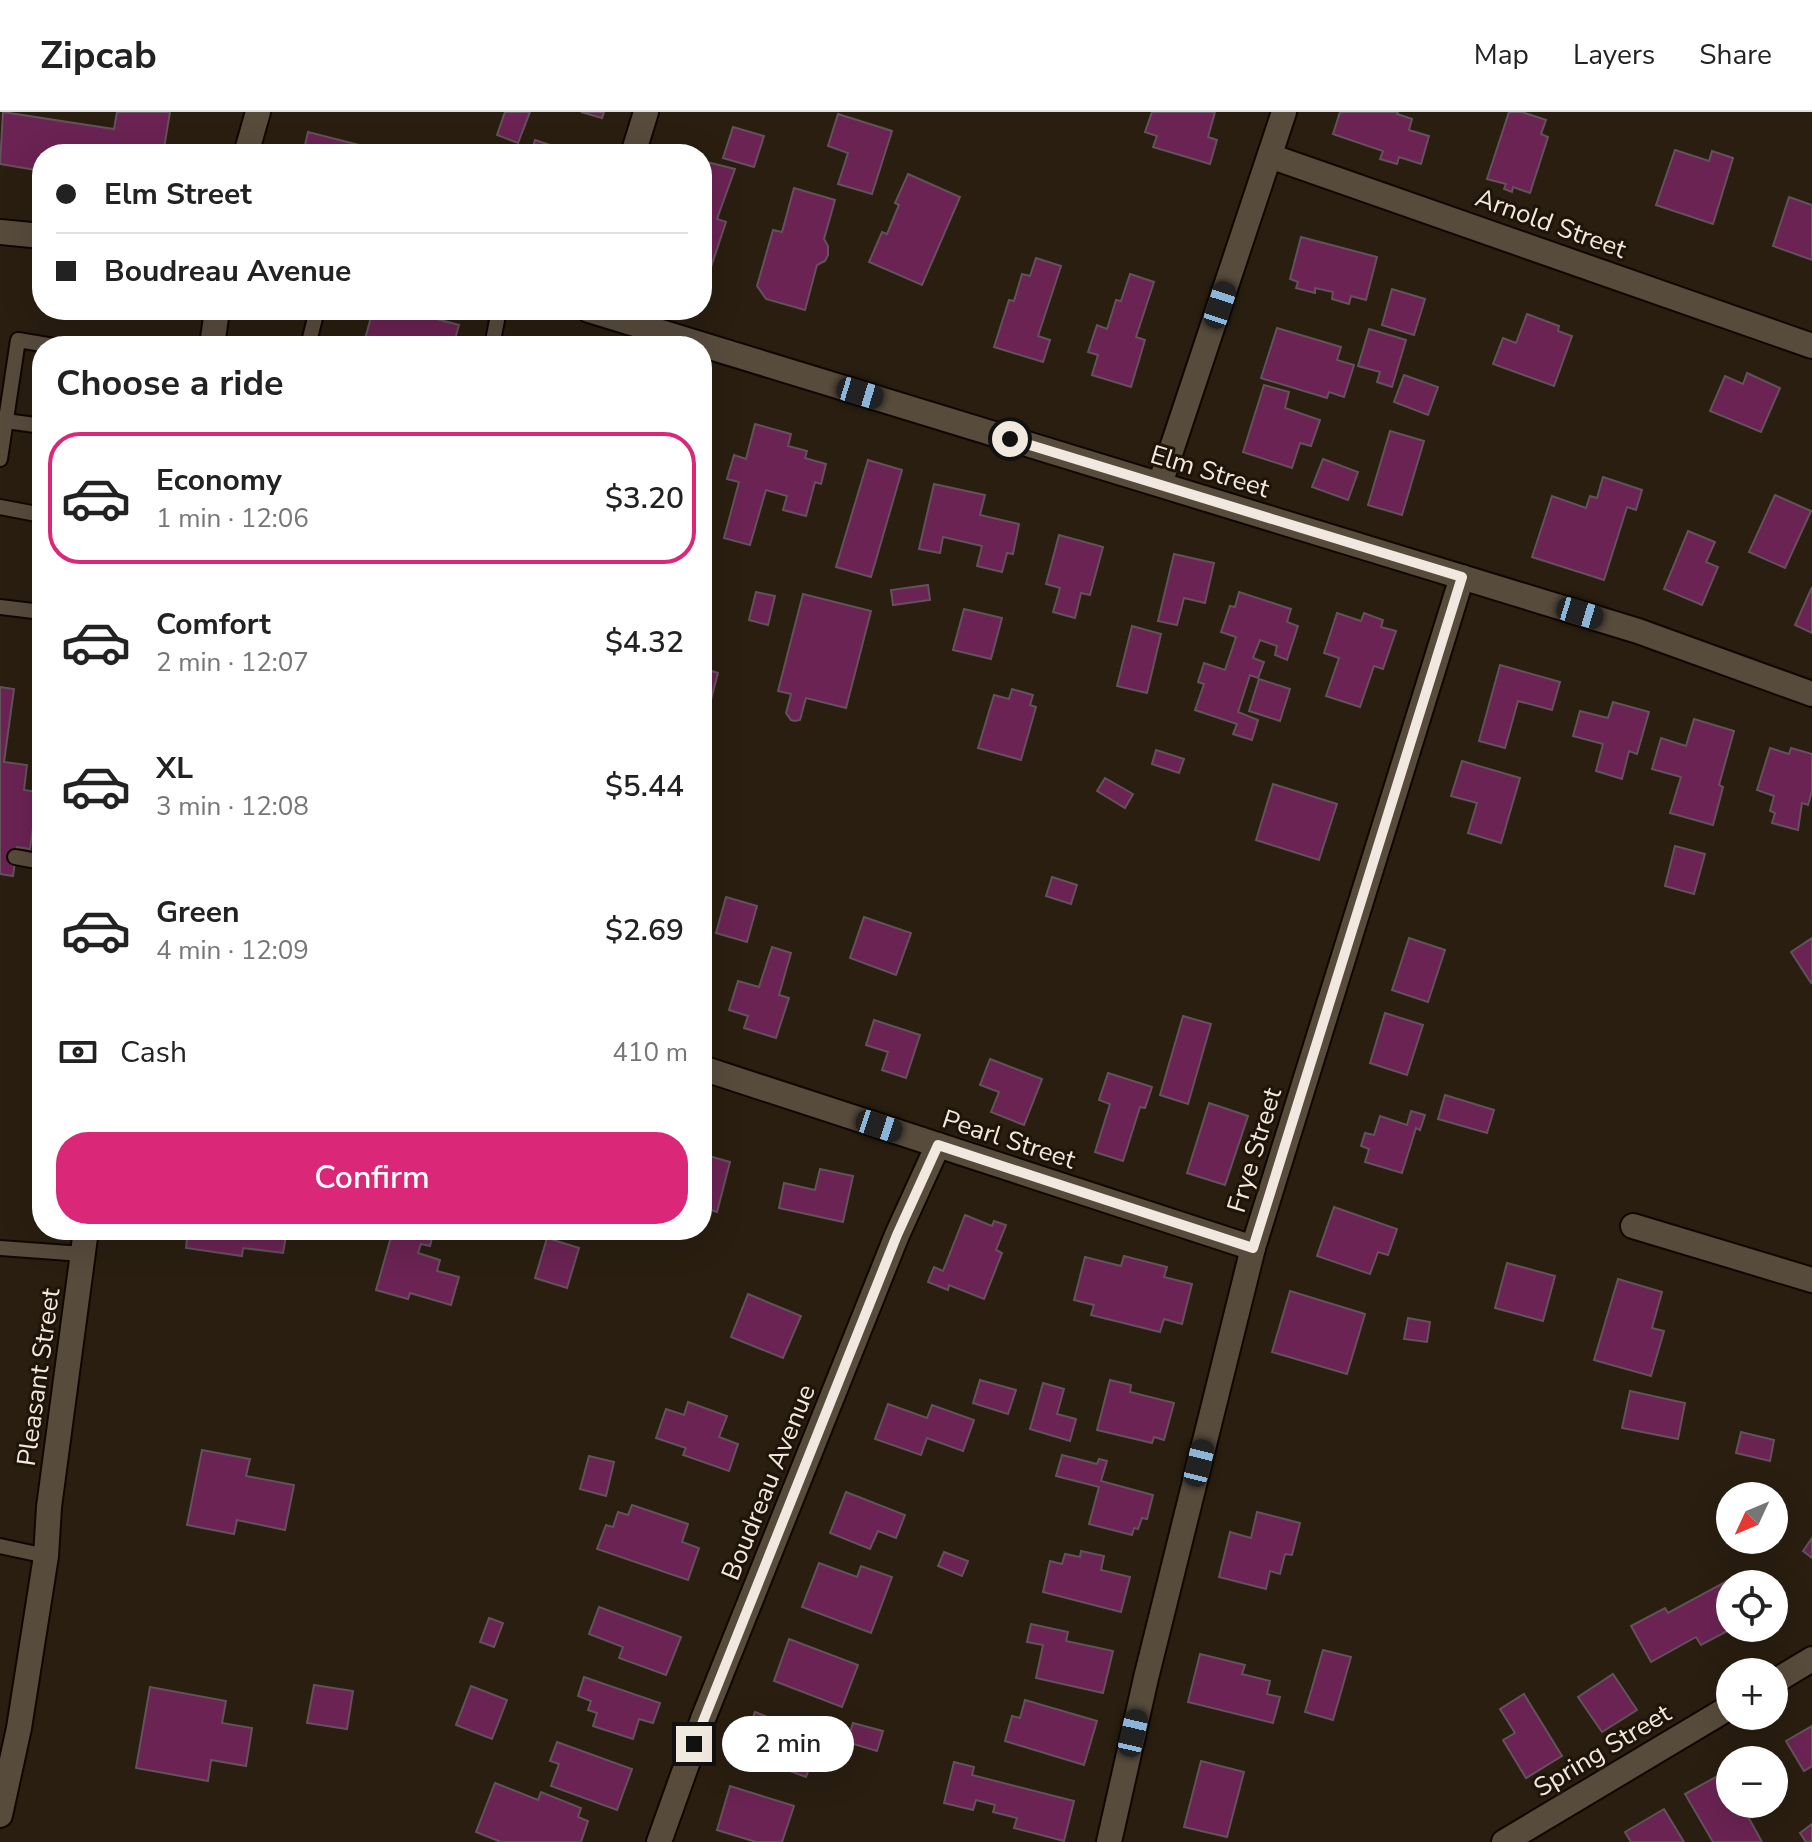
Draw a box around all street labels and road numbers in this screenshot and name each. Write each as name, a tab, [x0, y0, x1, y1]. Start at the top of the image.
street label: Arnold Street	[1471, 180, 1632, 267]
street label: Elm Street	[1146, 437, 1275, 506]
street label: Frye Street	[1219, 1083, 1290, 1217]
street label: Pearl Street	[938, 1101, 1081, 1178]
street label: Pleasant Street	[9, 1285, 68, 1468]
street label: Boudreau Avenue	[713, 1379, 824, 1585]
street label: Spring Street	[1527, 1695, 1678, 1805]

